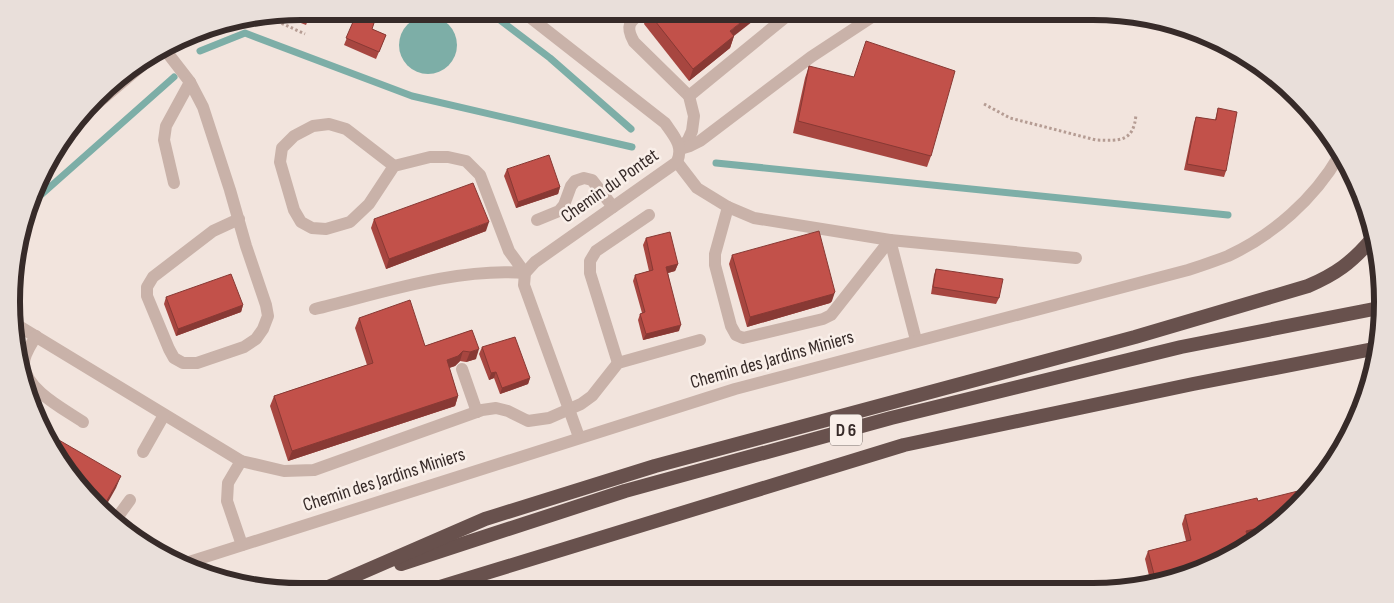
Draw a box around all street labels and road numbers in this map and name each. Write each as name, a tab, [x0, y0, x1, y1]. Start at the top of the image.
street label: Chemin du Pontet	[557, 144, 663, 228]
street label: Chemin des Jardins Miniers	[688, 326, 857, 394]
road number: D 6	[830, 414, 862, 446]
street label: Chemin des Jardins Miniers	[300, 443, 468, 517]

